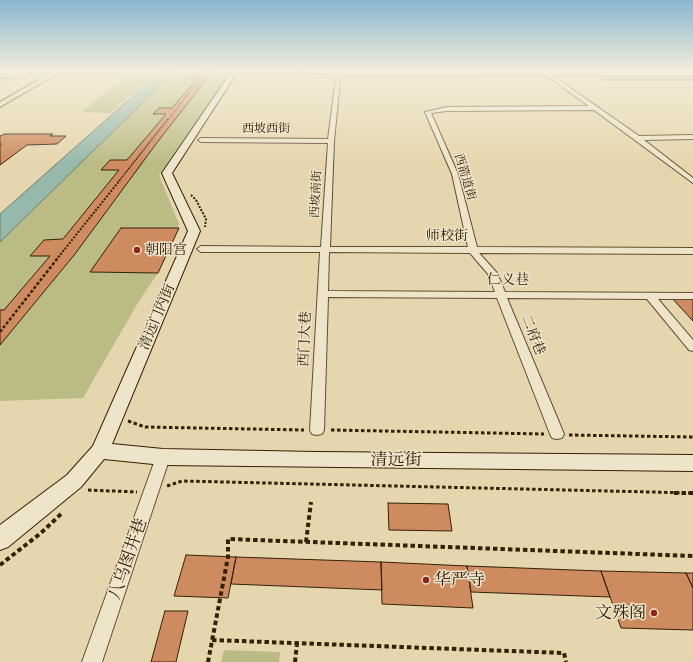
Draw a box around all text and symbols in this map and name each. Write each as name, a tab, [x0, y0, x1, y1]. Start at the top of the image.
street label: 西坡西街	[242, 122, 290, 136]
street label: 西箭道街	[451, 152, 479, 202]
street label: 西坡南街	[308, 170, 324, 218]
street label: 师校街	[426, 228, 468, 244]
place label: 朝阳宫	[145, 242, 187, 258]
marker: 朝阳宫	[132, 245, 142, 255]
street label: 仁义巷	[487, 272, 529, 288]
street label: 清远门内街	[136, 282, 178, 352]
street label: 西门大巷	[296, 311, 314, 367]
street label: 二府巷	[517, 312, 549, 358]
street label: 清远街	[371, 450, 421, 470]
street label: 八乌图井巷	[105, 515, 151, 603]
place label: 华严寺	[434, 570, 485, 590]
marker: 华严寺	[421, 575, 431, 585]
place label: 文殊阁	[595, 603, 646, 623]
marker: 文殊阁	[649, 608, 659, 618]

